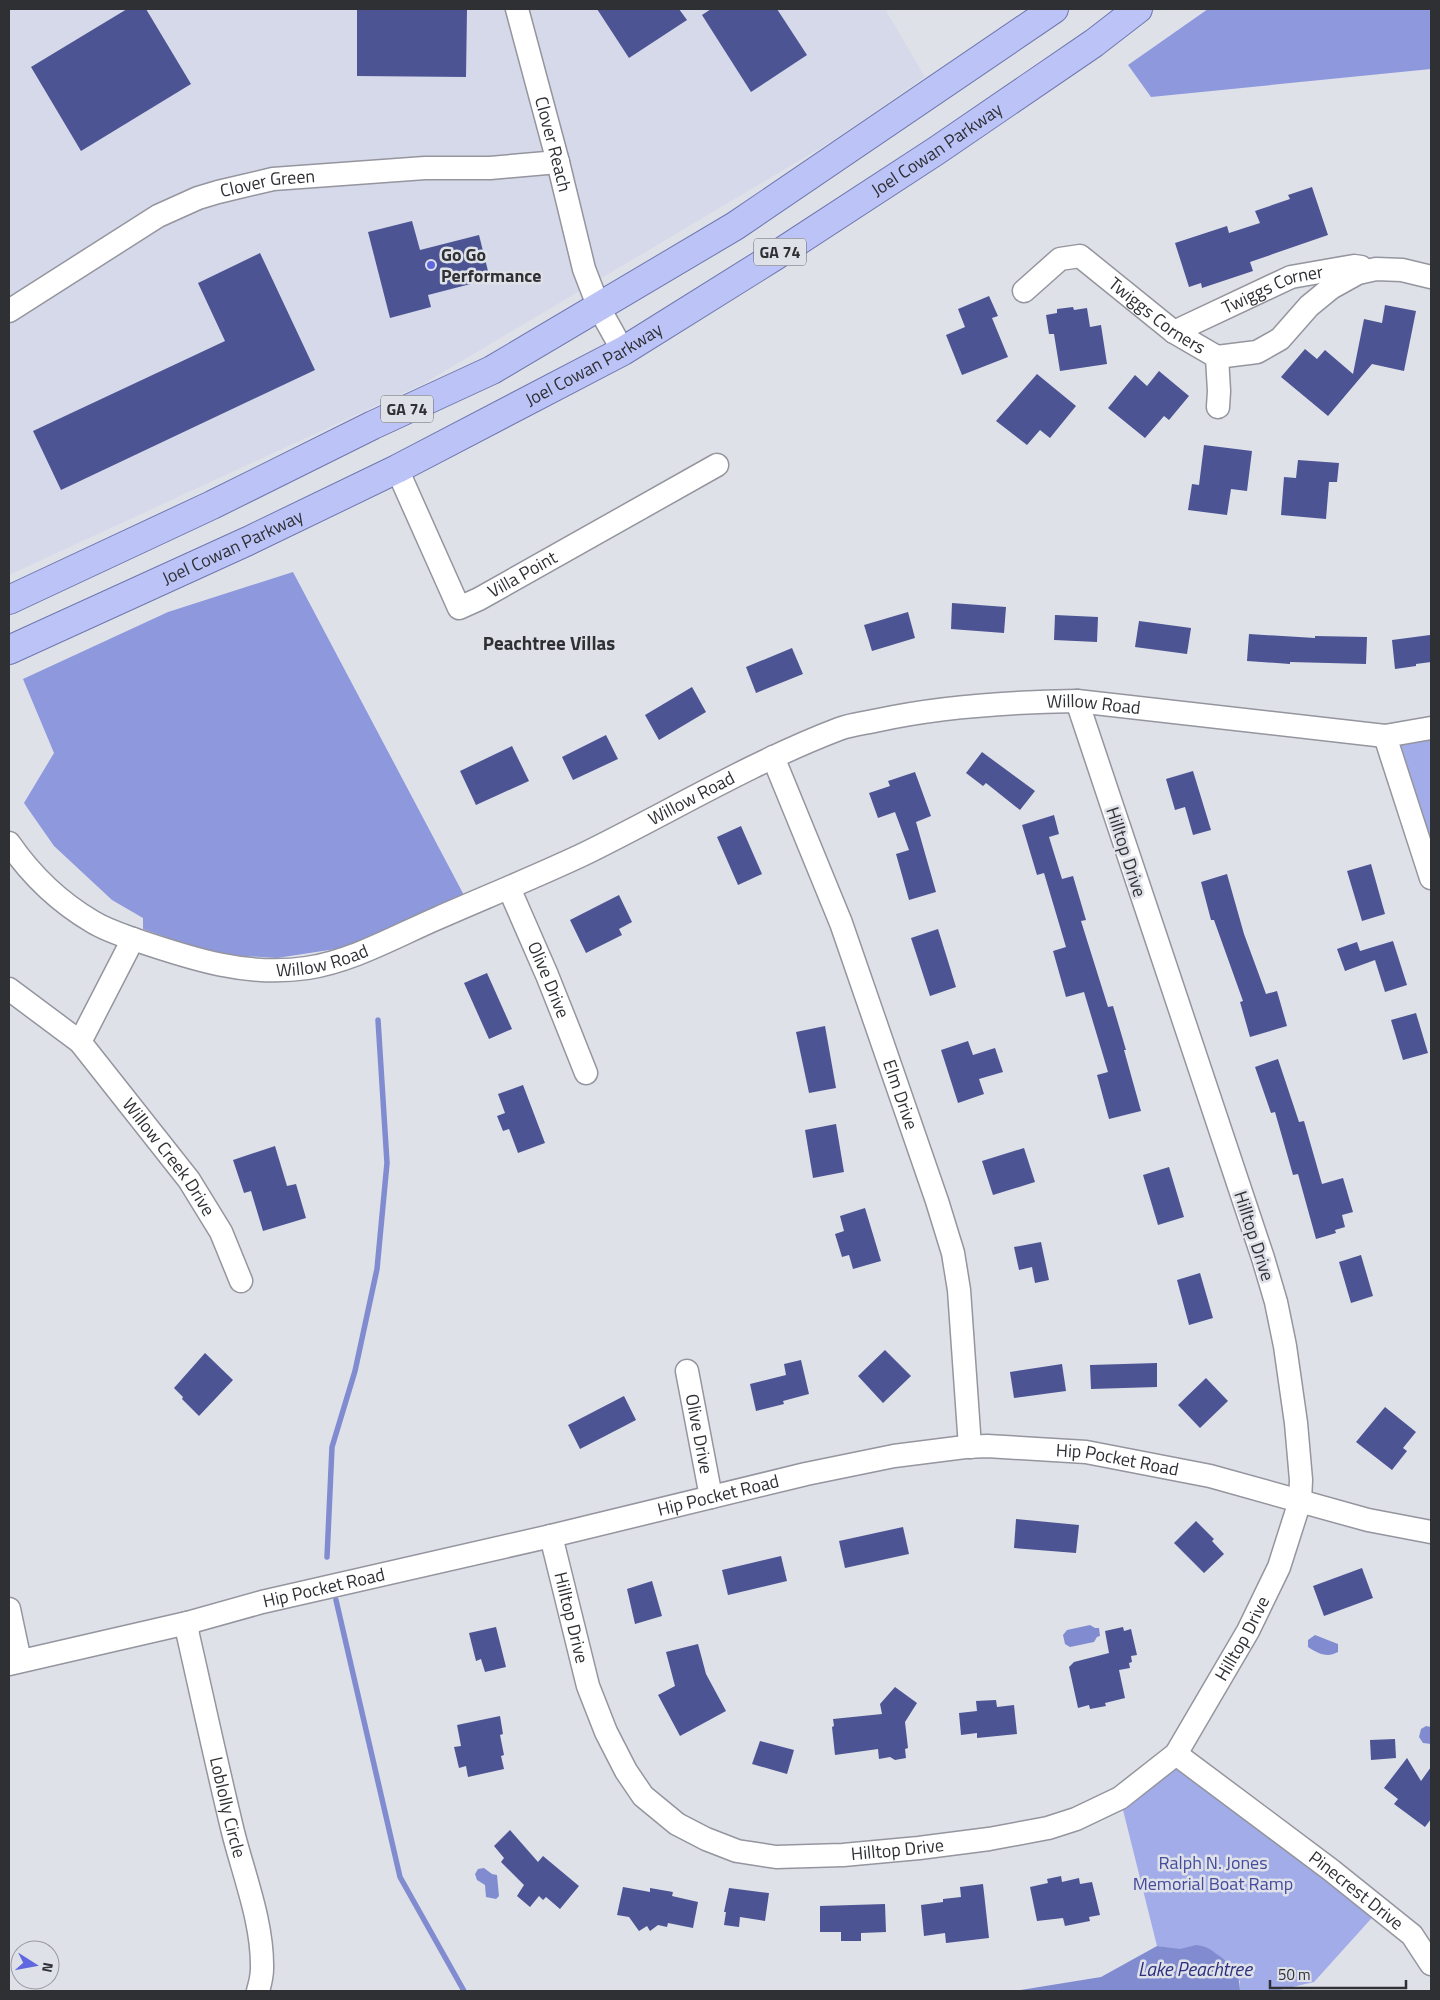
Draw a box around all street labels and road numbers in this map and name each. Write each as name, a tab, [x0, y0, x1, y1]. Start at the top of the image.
street label: Clover Reach	[528, 93, 579, 195]
street label: Joel Cowan Parkway	[865, 95, 1008, 203]
street label: Clover Green	[217, 162, 316, 204]
road number: GA 74	[754, 238, 806, 266]
street label: Twiggs Corner	[1217, 258, 1325, 321]
street label: Twiggs Corners	[1103, 270, 1211, 361]
street label: Joel Cowan Parkway	[520, 315, 668, 413]
road number: GA 74	[381, 396, 433, 422]
street label: Joel Cowan Parkway	[157, 502, 308, 591]
street label: Villa Point	[483, 543, 562, 604]
street label: Willow Road	[1046, 687, 1142, 721]
street label: Willow Road	[643, 764, 739, 832]
street label: Hilltop Drive	[1099, 803, 1154, 900]
street label: Willow Road	[275, 937, 372, 984]
street label: Olive Drive	[521, 937, 577, 1022]
street label: Elm Drive	[876, 1056, 925, 1133]
street label: Willow Creek Drive	[116, 1092, 222, 1221]
street label: Hilltop Drive	[1227, 1187, 1282, 1284]
street label: Olive Drive	[679, 1391, 720, 1476]
street label: Hip Pocket Road	[1055, 1436, 1181, 1483]
street label: Hip Pocket Road	[654, 1467, 782, 1523]
street label: Hip Pocket Road	[260, 1560, 387, 1614]
street label: Hilltop Drive	[547, 1569, 596, 1666]
street label: Hilltop Drive	[1208, 1591, 1276, 1686]
street label: Loblolly Circle	[203, 1754, 253, 1861]
street label: Hilltop Drive	[850, 1831, 945, 1867]
street label: Pinecrest Drive	[1303, 1844, 1410, 1936]

